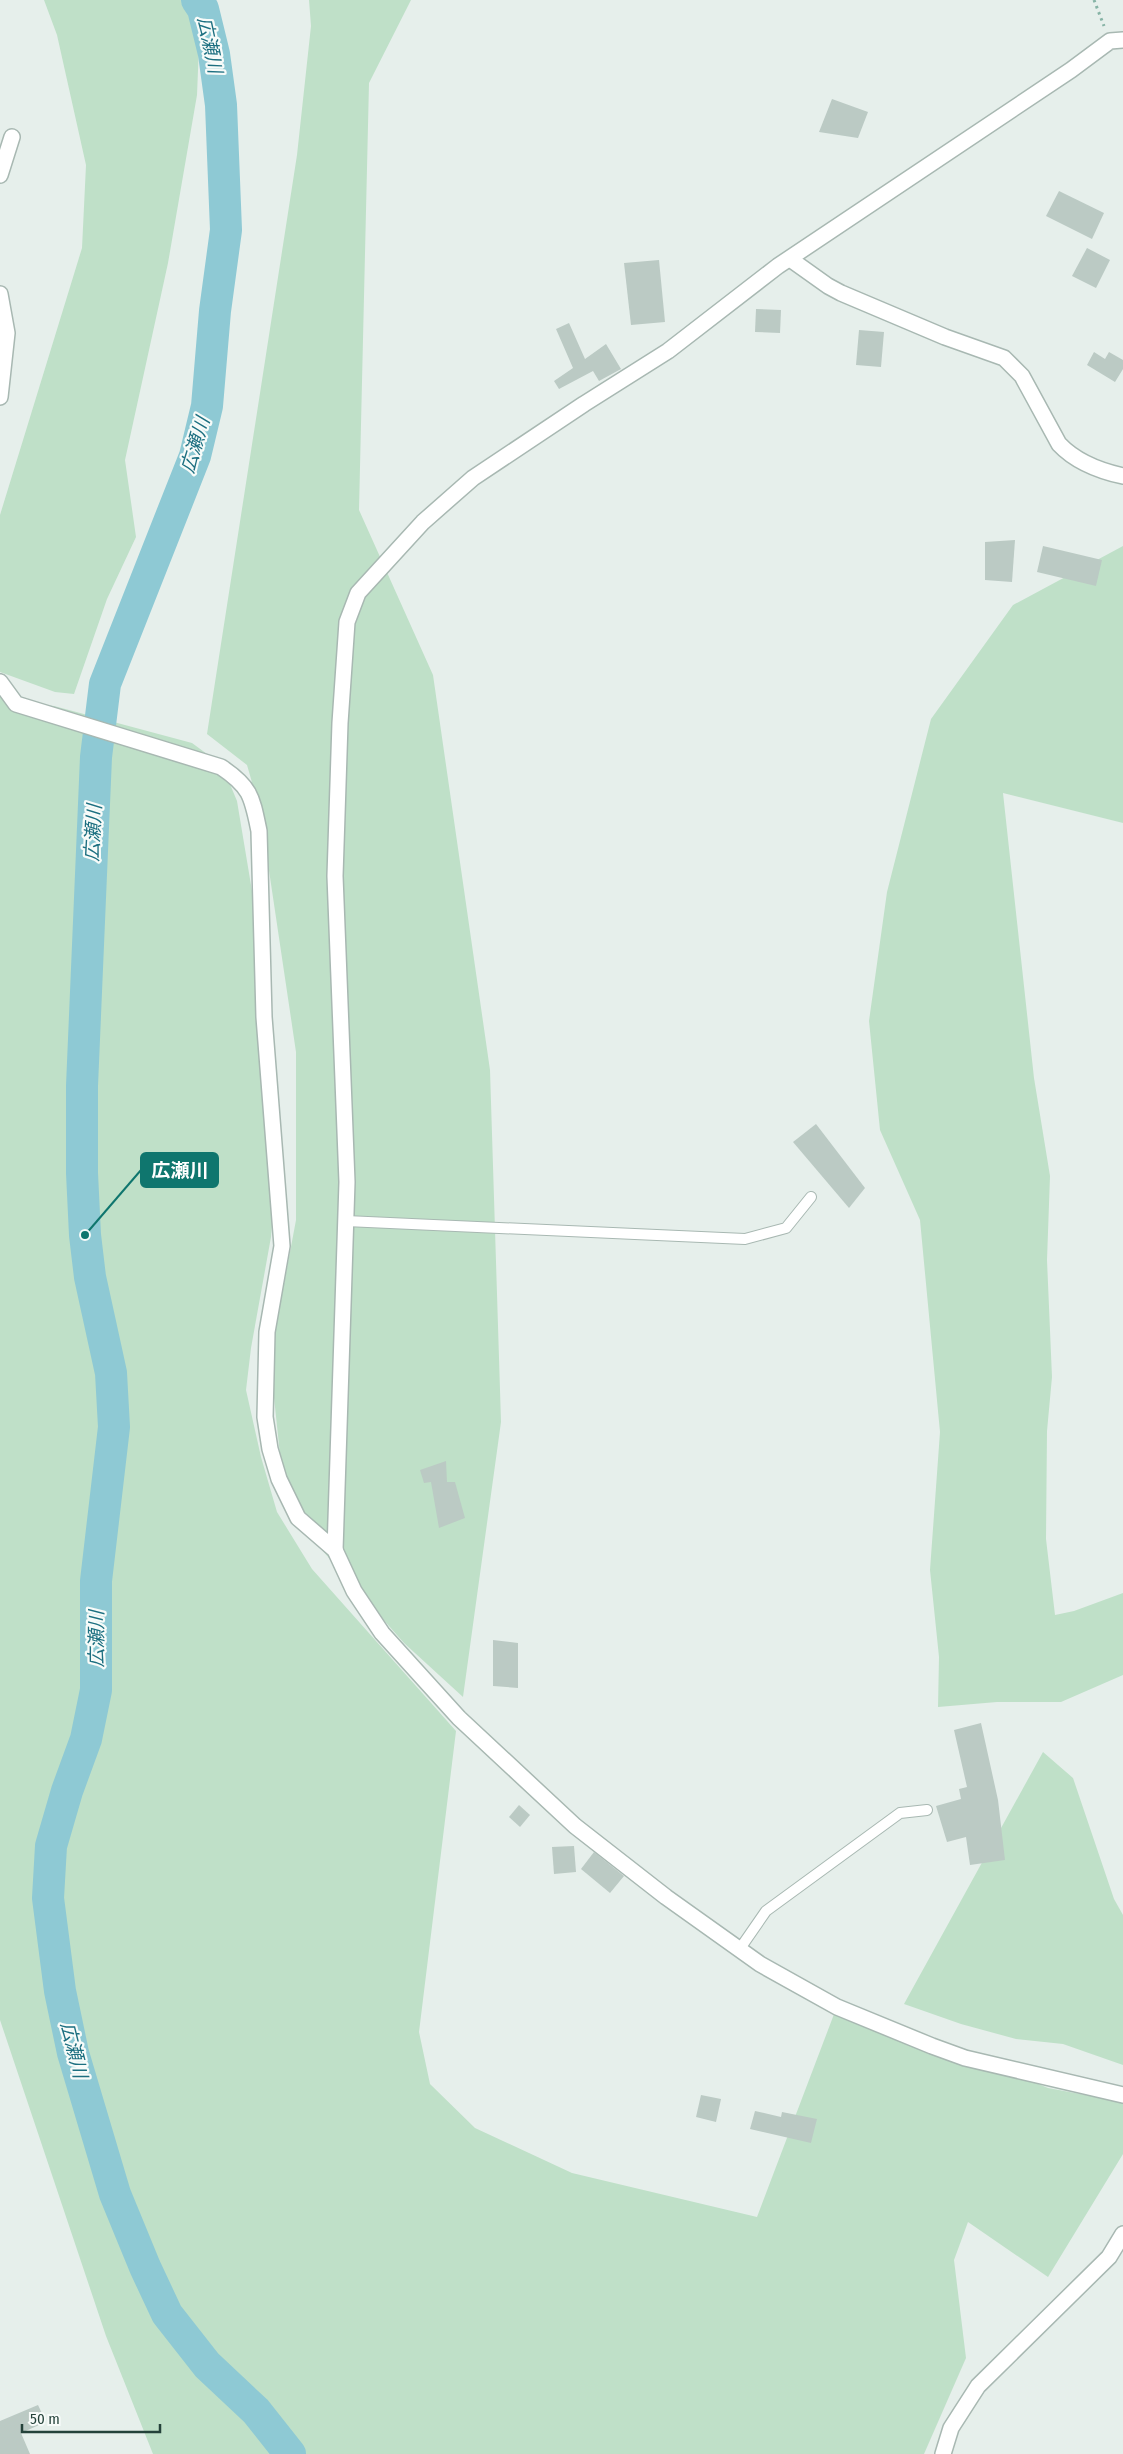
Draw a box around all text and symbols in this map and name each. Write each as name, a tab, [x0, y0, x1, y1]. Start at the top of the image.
water label: 広瀬川	[193, 15, 228, 77]
water label: 広瀬川	[176, 412, 215, 476]
water label: 広瀬川	[80, 802, 106, 862]
callout: 広瀬川	[141, 1153, 218, 1187]
text: 広瀬川	[151, 1159, 209, 1182]
water label: 広瀬川	[85, 1609, 108, 1668]
water label: 広瀬川	[56, 2020, 93, 2082]
scale bar	[22, 2402, 160, 2434]
text: 50 m	[30, 2410, 60, 2428]

